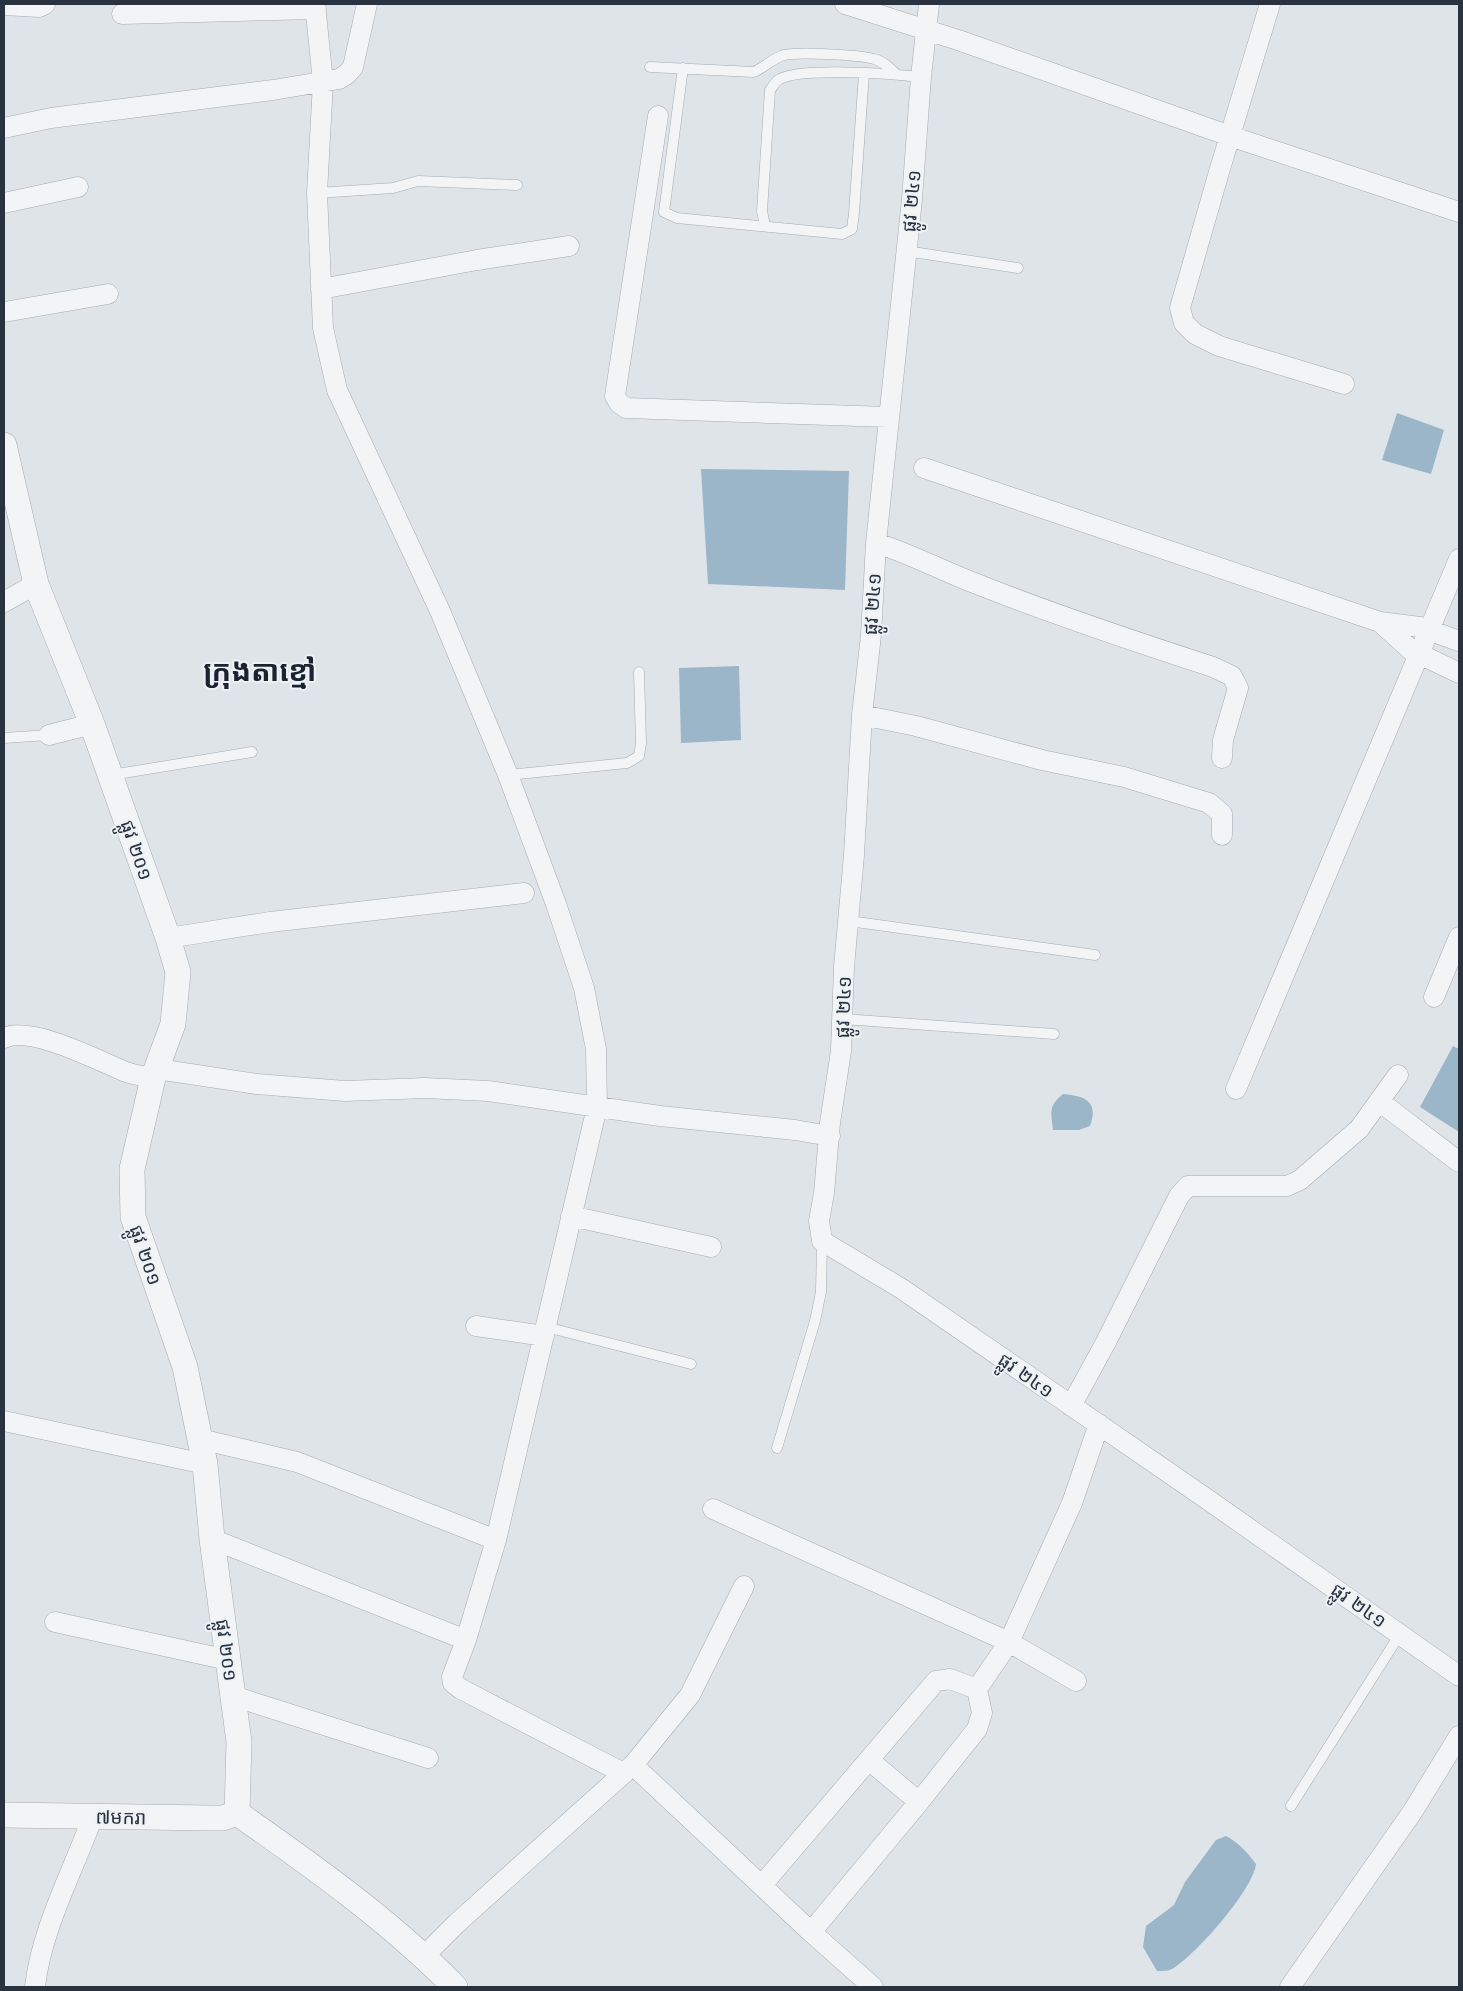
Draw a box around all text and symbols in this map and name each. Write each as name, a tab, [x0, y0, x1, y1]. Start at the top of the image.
street label: ផ្លូវ ២៤១	[895, 169, 931, 234]
street label: ផ្លូវ ២៤១	[857, 572, 892, 636]
district label: ក្រុងតាខ្មៅ	[204, 650, 316, 692]
street label: ផ្លូវ ២០១	[110, 816, 159, 885]
street label: ផ្លូវ ២៤១	[829, 975, 862, 1039]
street label: ផ្លូវ ២០១	[119, 1221, 168, 1290]
street label: ផ្លូវ ២៤១	[990, 1346, 1059, 1407]
street label: ផ្លូវ ២៤១	[1323, 1576, 1392, 1637]
street label: ផ្លូវ ២០១	[205, 1617, 244, 1683]
street label: ៧មករា	[95, 1804, 147, 1831]

